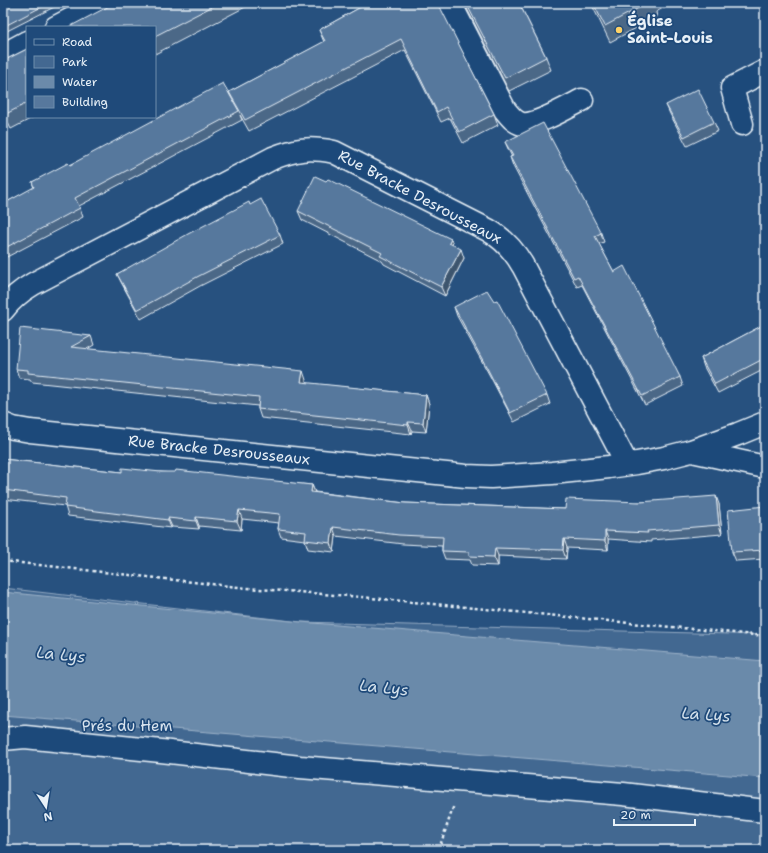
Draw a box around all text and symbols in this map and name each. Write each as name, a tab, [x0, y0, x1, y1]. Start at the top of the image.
place label: Église Saint-Louis	[627, 10, 713, 48]
marker: Église Saint-Louis	[614, 25, 624, 35]
legend	[26, 26, 156, 118]
text: Road	[62, 34, 93, 50]
text: Park	[62, 54, 88, 70]
text: Water	[62, 74, 98, 90]
text: Building	[62, 94, 108, 110]
street label: Rue Bracke Desrousseaux	[335, 145, 505, 249]
street label: Rue Bracke Desrousseaux	[127, 431, 311, 470]
water label: La Lys	[35, 641, 87, 668]
water label: La Lys	[358, 674, 410, 701]
water label: La Lys	[681, 702, 731, 727]
park label: Prés du Hem	[82, 716, 172, 736]
north arrow	[26, 787, 66, 827]
scale bar	[614, 801, 695, 827]
text: 20 m	[620, 807, 651, 823]
text: N	[42, 808, 54, 825]

